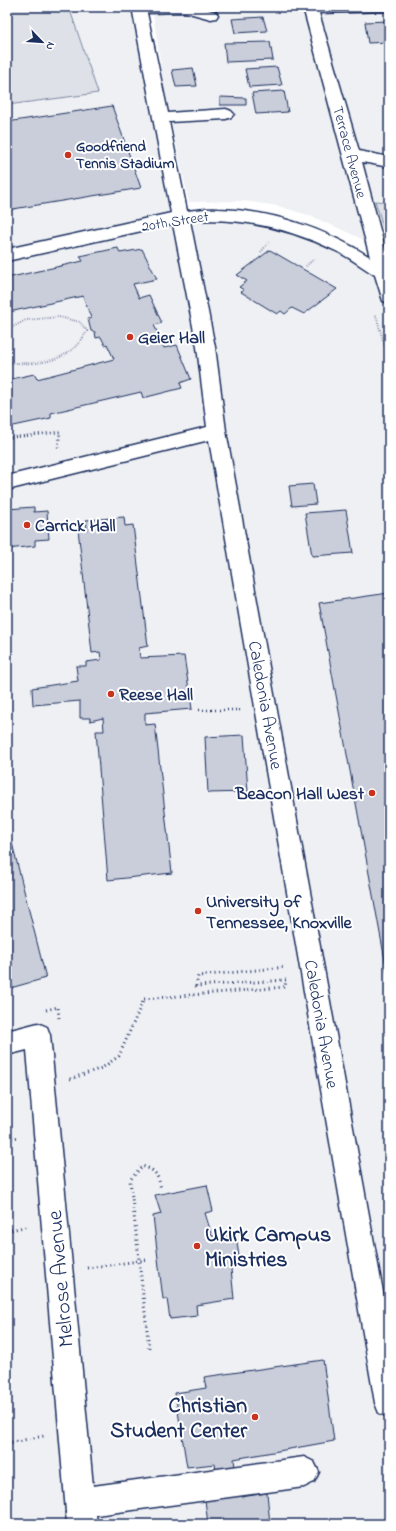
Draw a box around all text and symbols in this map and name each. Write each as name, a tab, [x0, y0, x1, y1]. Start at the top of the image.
north arrow	[22, 22, 62, 62]
text: N	[41, 39, 59, 53]
street label: Terrace Avenue	[326, 104, 372, 201]
place label: Goodfriend Tennis Stadium	[76, 136, 175, 175]
marker: Goodfriend Tennis Stadium	[63, 150, 73, 160]
street label: 20th Street	[140, 206, 210, 238]
place label: Geier Hall	[138, 326, 205, 352]
marker: Geier Hall	[125, 332, 135, 342]
place label: Carrick Hall	[35, 514, 116, 540]
marker: Carrick Hall	[22, 520, 32, 530]
street label: Caledonia Avenue	[240, 639, 288, 773]
place label: Reese Hall	[119, 683, 193, 709]
marker: Reese Hall	[106, 689, 116, 699]
place label: Beacon Hall West	[234, 782, 365, 808]
marker: Beacon Hall West	[367, 788, 377, 798]
place label: University of Tennessee, Knoxville	[206, 890, 353, 937]
marker: University of Tennessee, Knoxville	[193, 906, 203, 916]
street label: Caledonia Avenue	[296, 958, 344, 1092]
street label: Melrose Avenue	[40, 1209, 84, 1349]
place label: Ukirk Campus Ministries	[205, 1220, 331, 1277]
marker: Ukirk Campus Ministries	[192, 1241, 202, 1251]
place label: Christian Student Center	[110, 1391, 248, 1448]
marker: Christian Student Center	[250, 1412, 260, 1422]

